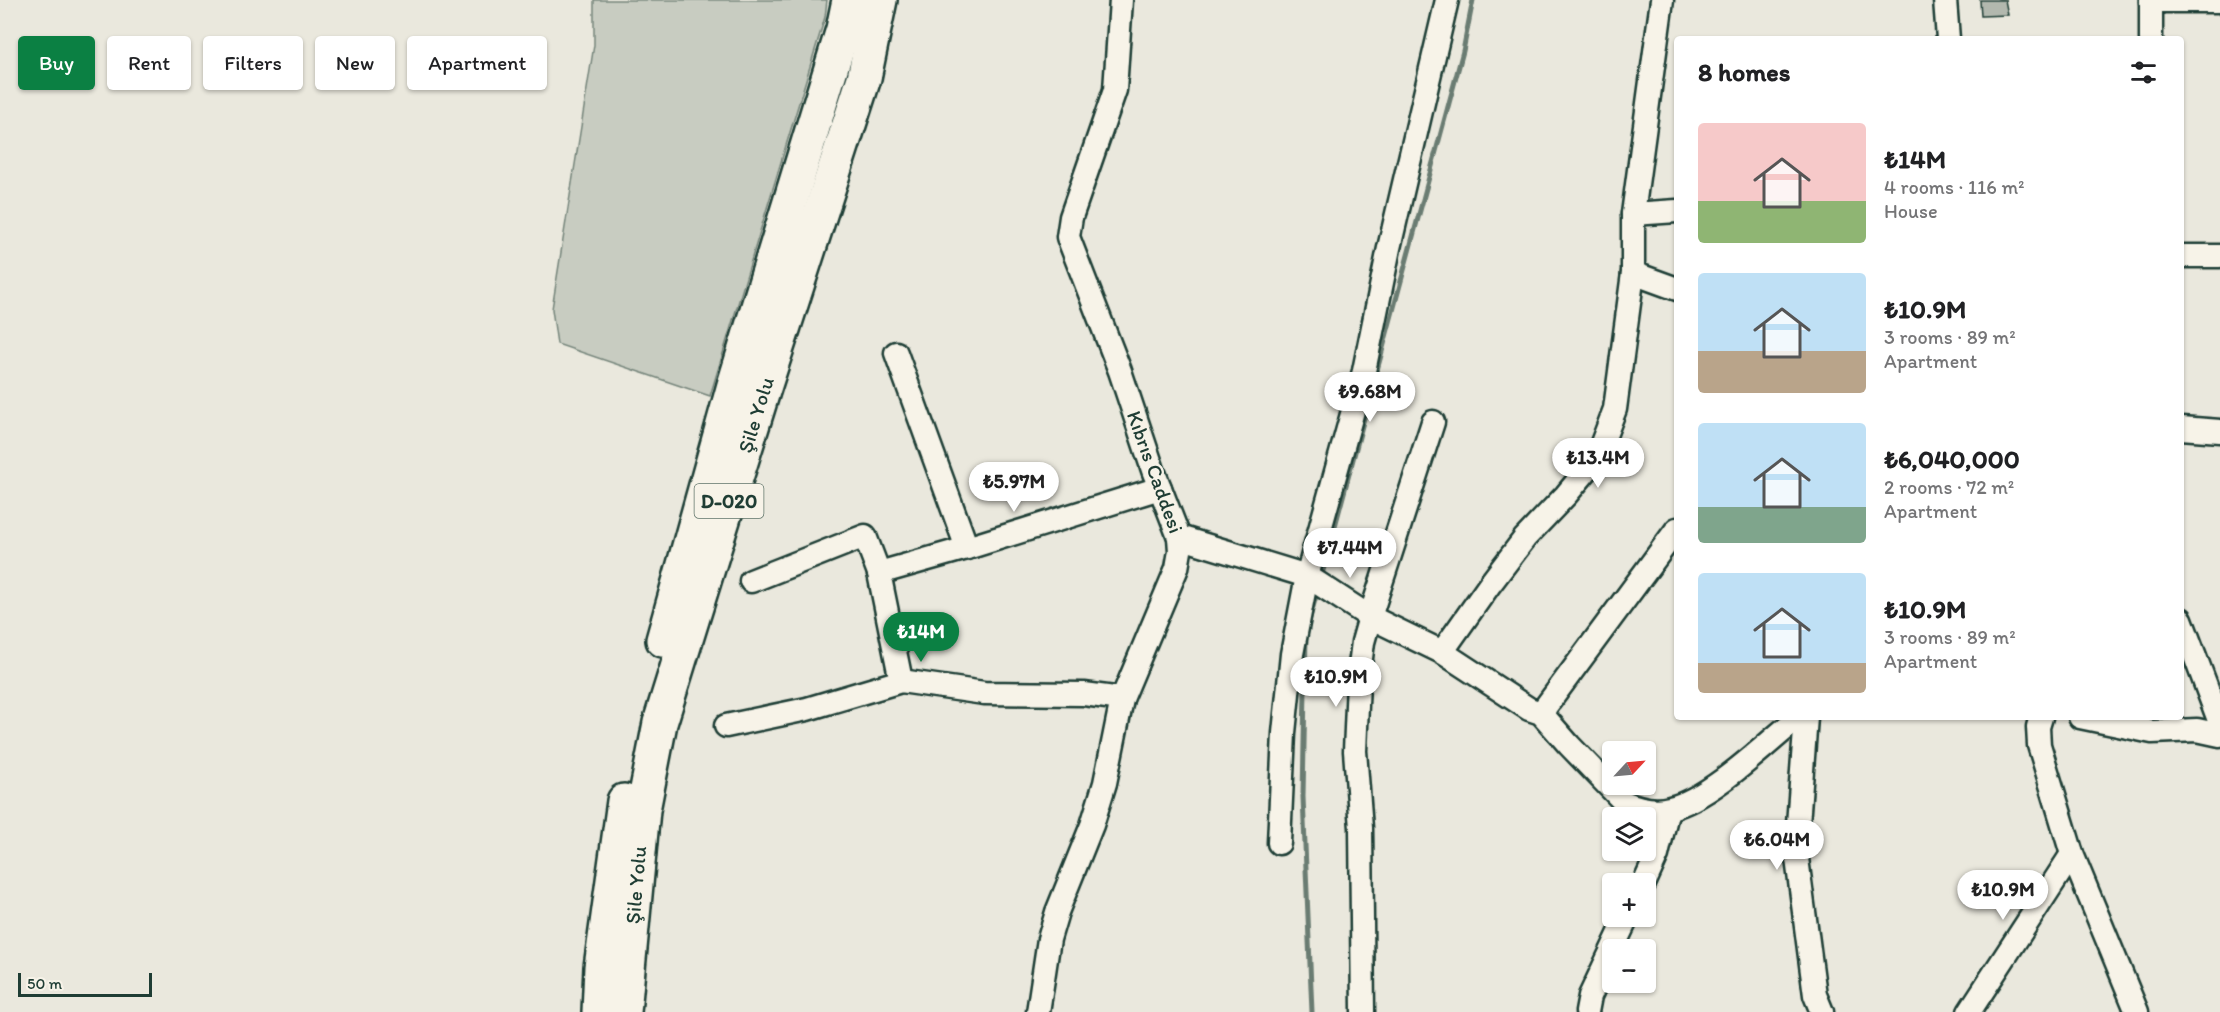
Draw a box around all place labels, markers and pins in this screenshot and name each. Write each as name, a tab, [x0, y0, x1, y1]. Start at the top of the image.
pin: ₺9.68M	[1321, 372, 1419, 423]
pin: ₺13.4M	[1549, 438, 1647, 489]
pin: ₺5.97M	[965, 462, 1063, 513]
pin: ₺7.44M	[1301, 528, 1399, 579]
pin: ₺14M	[885, 612, 957, 663]
pin: ₺10.9M	[1287, 657, 1385, 708]
pin: ₺6.04M	[1728, 820, 1826, 871]
pin: ₺10.9M	[1954, 870, 2052, 921]

